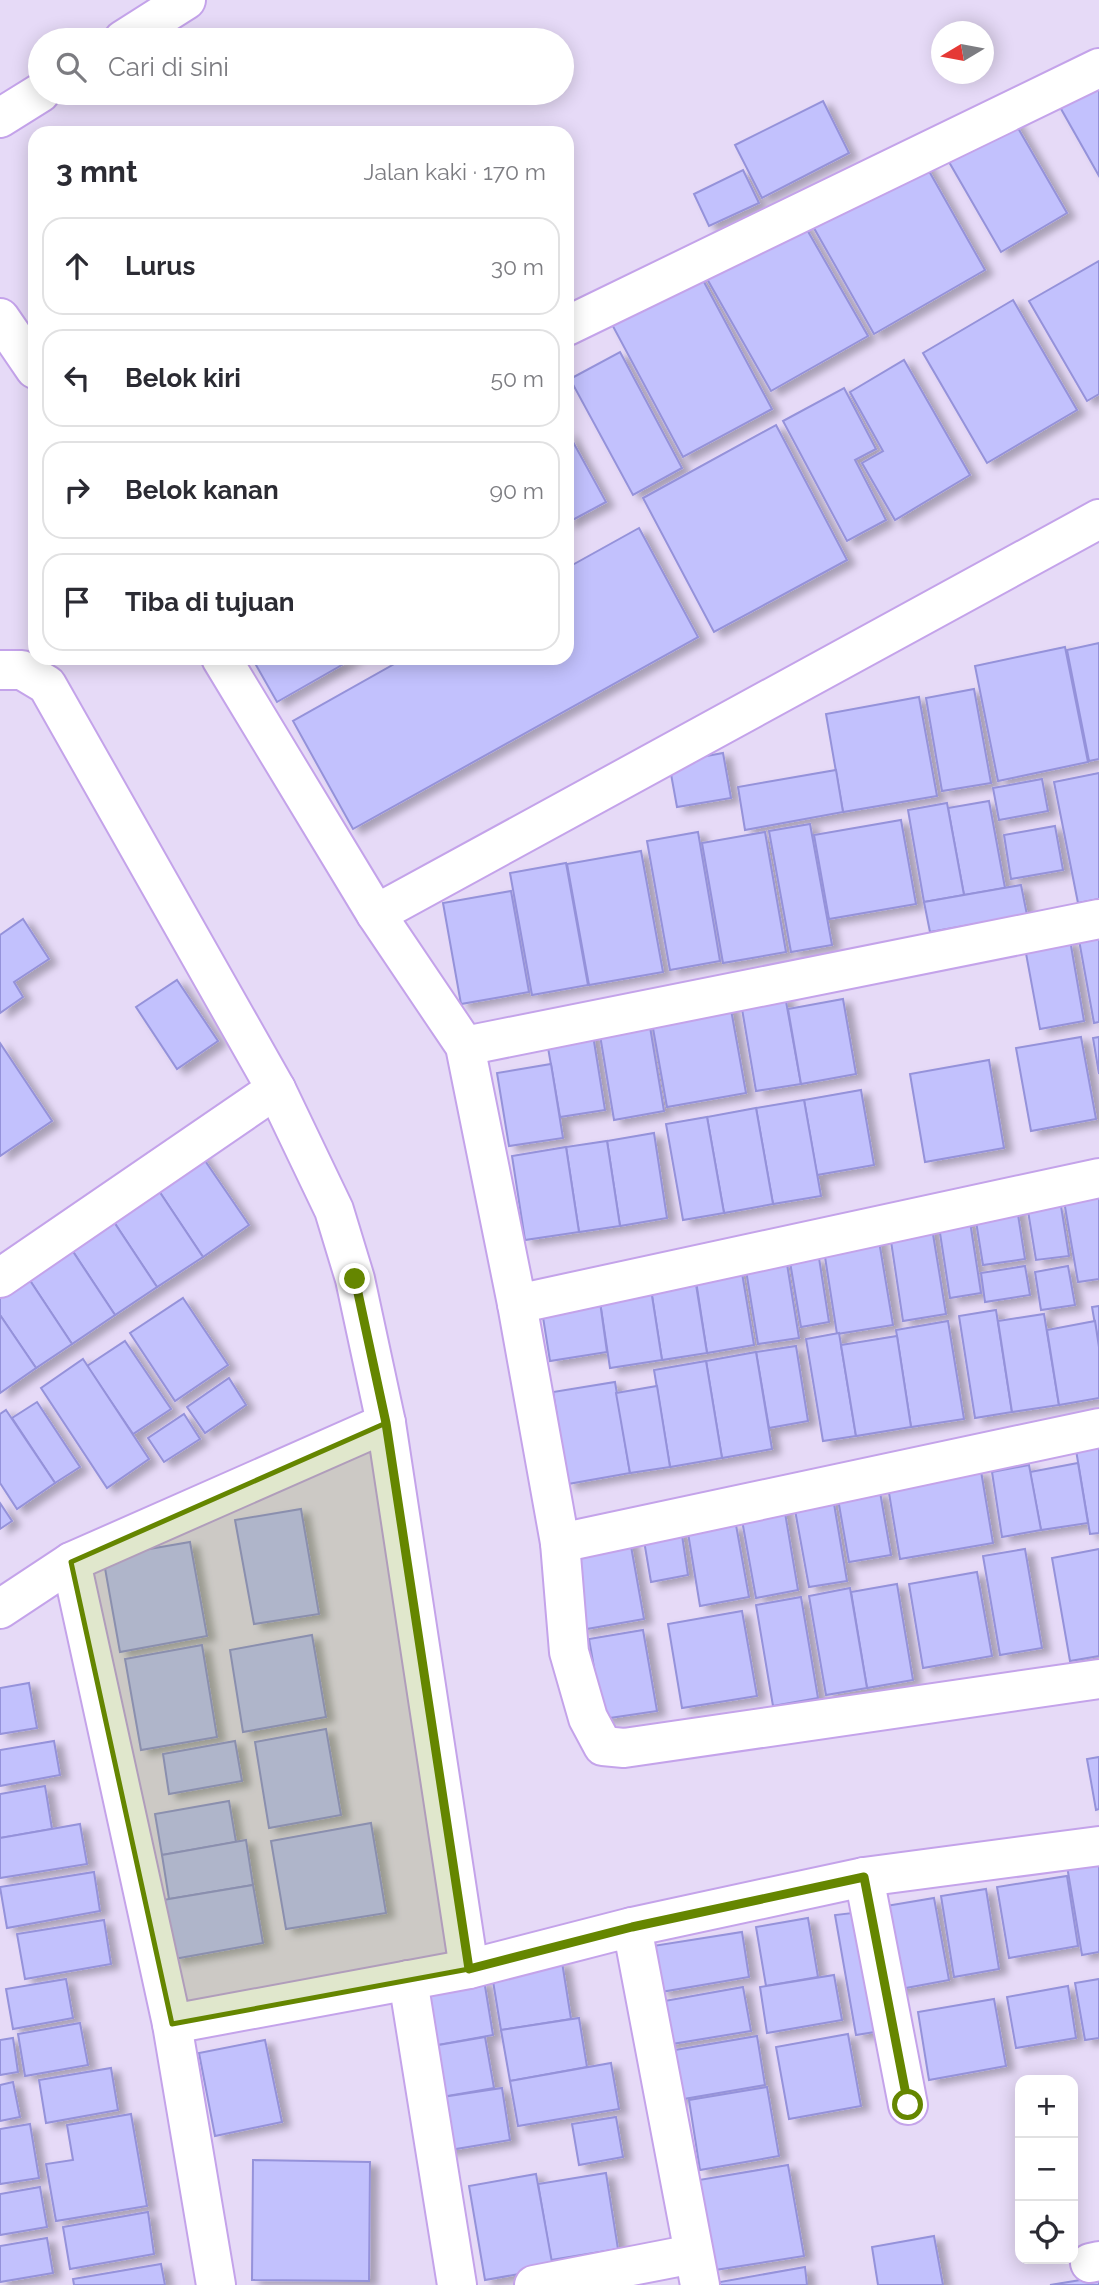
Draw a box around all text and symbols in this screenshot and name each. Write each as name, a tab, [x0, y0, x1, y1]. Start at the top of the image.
north arrow	[931, 21, 994, 84]
search box	[28, 28, 574, 105]
icon: search	[52, 48, 90, 86]
text: Cari di sini	[108, 52, 229, 82]
text: 3 mnt	[56, 154, 137, 189]
text: Jalan kaki · 170 m	[364, 158, 546, 185]
icon: ahead	[58, 247, 96, 285]
text: Lurus	[125, 251, 195, 281]
text: 30 m	[491, 253, 544, 280]
icon: left	[58, 359, 96, 397]
text: Belok kiri	[125, 363, 241, 393]
text: 50 m	[490, 365, 544, 392]
icon: right	[58, 471, 96, 509]
text: Belok kanan	[125, 475, 279, 505]
text: 90 m	[489, 477, 544, 504]
icon: arrive	[58, 583, 96, 621]
text: Tiba di tujuan	[125, 587, 295, 617]
route end	[339, 1263, 370, 1294]
map controls	[1015, 2075, 1078, 2264]
button: +	[1015, 2075, 1078, 2138]
route start	[892, 2089, 923, 2120]
button: −	[1015, 2138, 1078, 2201]
button: locate	[1015, 2201, 1078, 2264]

